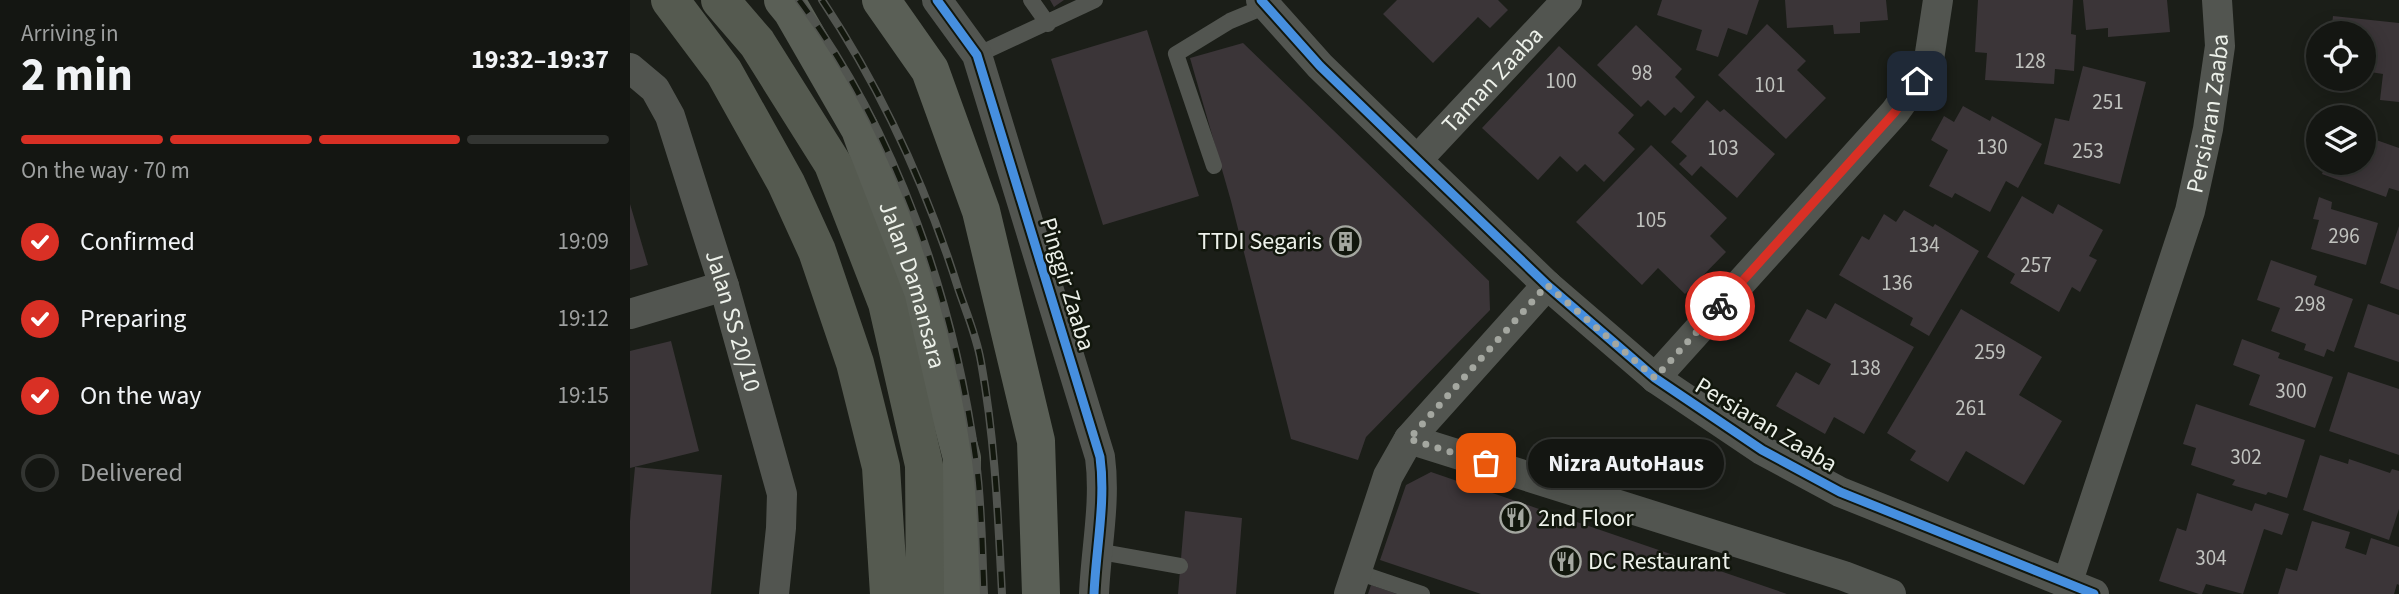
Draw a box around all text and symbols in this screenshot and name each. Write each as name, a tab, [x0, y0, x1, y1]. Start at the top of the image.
text: Arriving in	[21, 17, 119, 50]
street label: Taman Zaaba	[1433, 19, 1551, 141]
map controls	[2306, 21, 2376, 175]
button: locate	[2306, 21, 2376, 91]
street label: Persiaran Zaaba	[2177, 33, 2237, 196]
text: 19:32–19:37	[471, 41, 609, 78]
text: 2 min	[21, 43, 133, 108]
house number: 128	[2014, 46, 2046, 76]
pin	[1887, 51, 1947, 111]
house number: 98	[1632, 58, 1652, 88]
icon: home	[1898, 62, 1936, 100]
house number: 100	[1545, 66, 1577, 96]
house number: 101	[1754, 70, 1786, 100]
house number: 251	[2092, 87, 2124, 117]
button: layers	[2306, 105, 2376, 175]
house number: 130	[1976, 132, 2008, 162]
house number: 103	[1707, 133, 1739, 163]
house number: 253	[2072, 136, 2104, 166]
text: On the way · 70 m	[21, 154, 190, 187]
street label: Jalan Damansara	[870, 196, 955, 372]
house number: 105	[1635, 205, 1667, 235]
street label: Pinggir Zaaba	[1030, 213, 1104, 355]
house number: 296	[2328, 221, 2360, 251]
icon: check	[21, 223, 59, 261]
text: Confirmed	[80, 223, 195, 260]
place label: TTDI Segaris	[1198, 224, 1322, 259]
building icon: TTDI Segaris	[1328, 224, 1362, 258]
text: 19:09	[558, 225, 609, 258]
house number: 134	[1908, 230, 1940, 260]
street label: Jalan SS 20/10	[696, 245, 770, 396]
house number: 257	[2020, 250, 2052, 280]
house number: 136	[1881, 268, 1913, 298]
courier	[1685, 271, 1755, 341]
icon: bike	[1701, 287, 1739, 325]
house number: 298	[2294, 289, 2326, 319]
icon: check	[21, 300, 59, 338]
text: Preparing	[80, 300, 186, 337]
text: 19:12	[558, 302, 609, 335]
house number: 259	[1974, 337, 2006, 367]
house number: 138	[1849, 353, 1881, 383]
street label: Persiaran Zaaba	[1688, 369, 1844, 481]
house number: 300	[2275, 376, 2307, 406]
icon: check	[21, 377, 59, 415]
text: On the way	[80, 377, 201, 414]
text: 19:15	[558, 379, 609, 412]
house number: 261	[1955, 393, 1987, 423]
pin	[1456, 433, 1516, 493]
callout: Nizra AutoHaus	[1528, 438, 1724, 488]
house number: 302	[2230, 442, 2262, 472]
icon: bag	[1467, 444, 1505, 482]
text: Nizra AutoHaus	[1548, 447, 1704, 480]
text: Delivered	[80, 454, 183, 491]
restaurant icon: 2nd Floor	[1498, 501, 1532, 535]
place label: 2nd Floor	[1538, 501, 1634, 536]
house number: 304	[2195, 543, 2227, 573]
restaurant icon: DC Restaurant	[1548, 544, 1582, 578]
place label: DC Restaurant	[1588, 544, 1730, 579]

